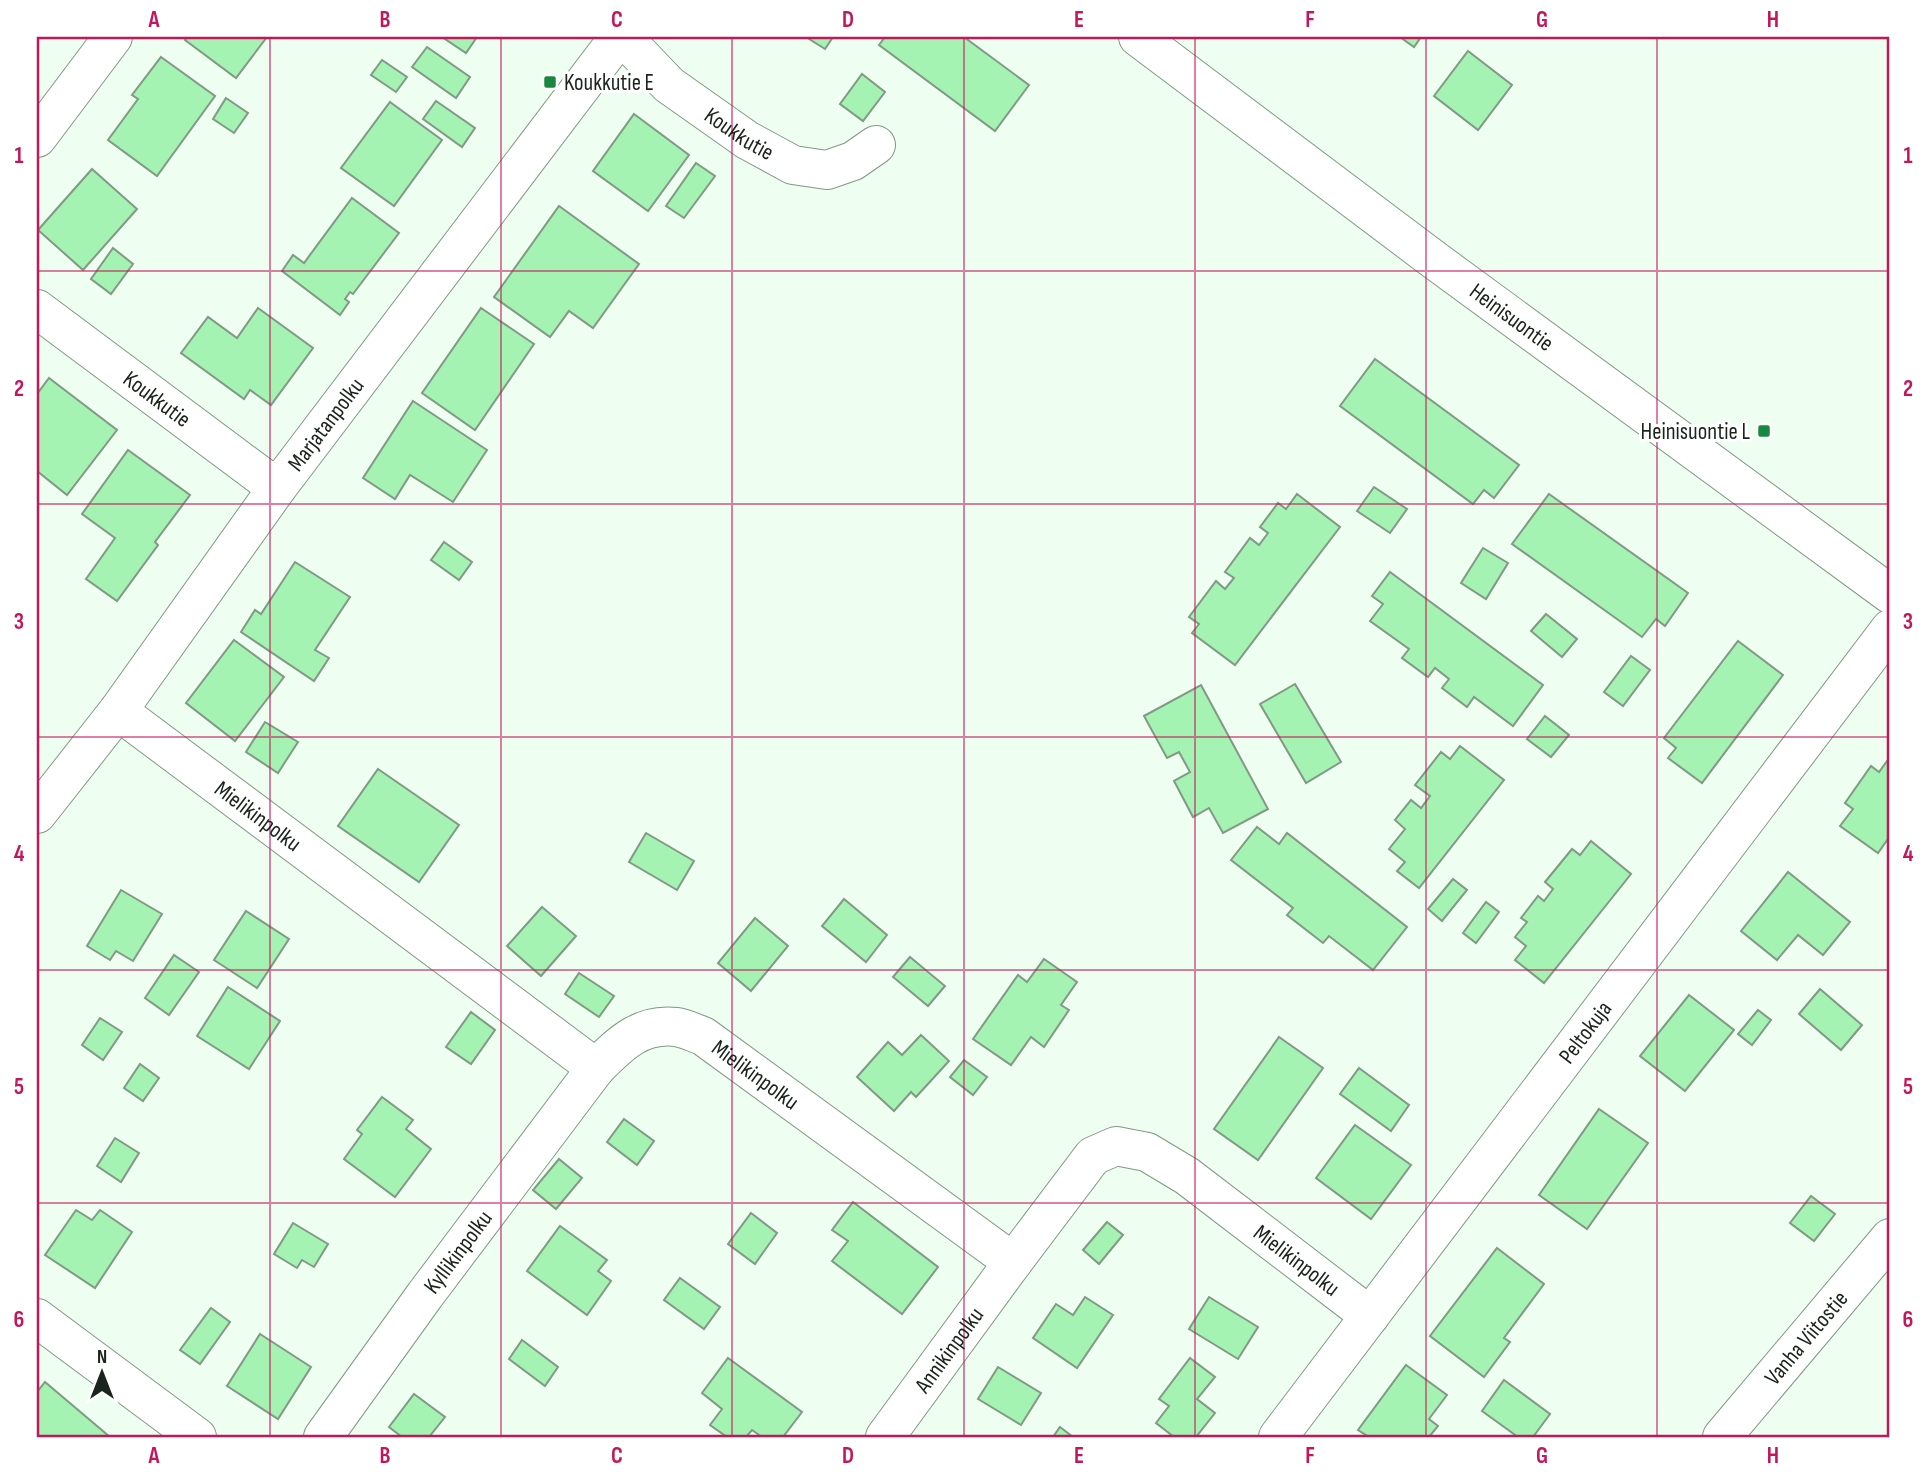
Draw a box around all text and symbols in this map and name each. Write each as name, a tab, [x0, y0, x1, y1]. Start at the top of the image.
text: A	[148, 6, 161, 34]
text: B	[380, 6, 391, 34]
text: C	[611, 6, 623, 34]
text: D	[842, 6, 854, 34]
text: E	[1074, 6, 1084, 34]
text: F	[1305, 6, 1315, 34]
text: G	[1536, 6, 1548, 34]
text: H	[1767, 6, 1779, 34]
place label: Koukkutie E	[564, 69, 654, 97]
marker: Koukkutie E	[542, 74, 558, 90]
street label: Koukkutie	[699, 101, 778, 167]
text: 1	[14, 142, 24, 170]
text: 1	[1903, 142, 1913, 170]
street label: Heinisuontie	[1464, 278, 1559, 358]
street label: Koukkutie	[117, 365, 196, 434]
street label: Marjatanpolku	[282, 373, 370, 477]
text: 2	[14, 375, 24, 403]
text: 2	[1903, 375, 1913, 403]
place label: Heinisuontie L	[1641, 418, 1750, 446]
marker: Heinisuontie L	[1756, 423, 1772, 439]
text: 3	[14, 608, 24, 636]
text: 3	[1903, 608, 1913, 636]
street label: Mielikinpolku	[209, 775, 306, 858]
text: 4	[14, 840, 25, 868]
text: 4	[1903, 840, 1914, 868]
street label: Peltokuja	[1553, 996, 1618, 1069]
street label: Mielikinpolku	[706, 1034, 804, 1116]
text: 5	[14, 1073, 24, 1101]
text: 5	[1903, 1073, 1913, 1101]
street label: Kyllikinpolku	[418, 1205, 499, 1299]
street label: Mielikinpolku	[1248, 1219, 1345, 1303]
street label: Vanha Viitostie	[1759, 1285, 1854, 1391]
street label: Annikinpolku	[908, 1302, 990, 1399]
text: 6	[14, 1306, 24, 1334]
text: 6	[1903, 1306, 1913, 1334]
north arrow	[66, 1338, 136, 1408]
text: N	[97, 1346, 107, 1369]
text: A	[148, 1442, 161, 1470]
text: B	[380, 1442, 391, 1470]
text: C	[611, 1442, 623, 1470]
text: D	[842, 1442, 854, 1470]
text: E	[1074, 1442, 1084, 1470]
text: F	[1305, 1442, 1315, 1470]
text: G	[1536, 1442, 1548, 1470]
text: H	[1767, 1442, 1779, 1470]

